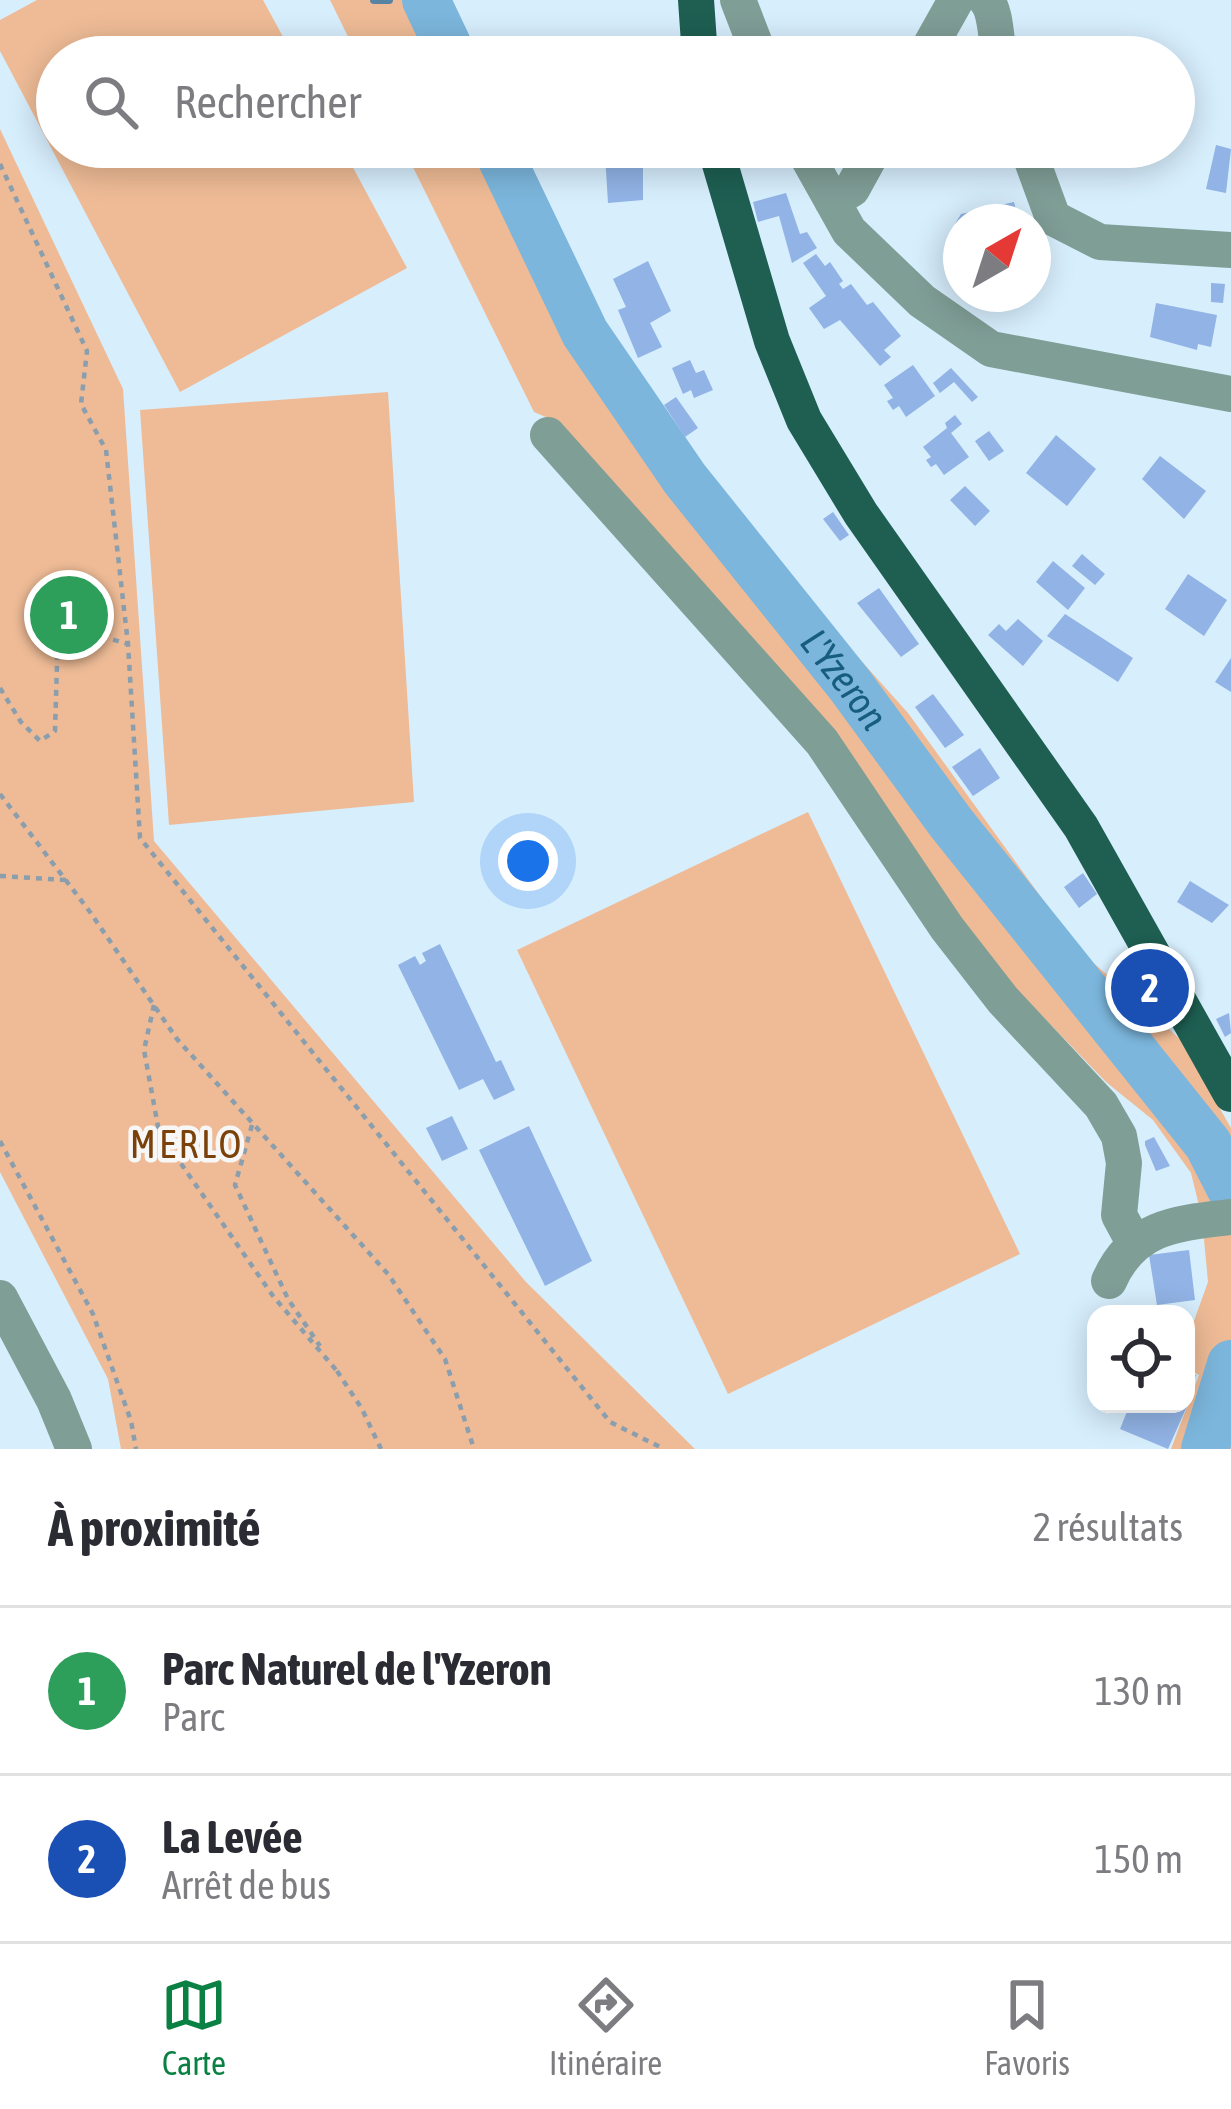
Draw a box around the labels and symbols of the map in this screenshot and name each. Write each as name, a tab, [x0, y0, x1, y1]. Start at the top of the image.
north arrow	[943, 204, 1051, 312]
pin: 1	[30, 570, 108, 660]
water label: L'Yzeron	[792, 620, 897, 738]
your location	[498, 831, 558, 891]
pin: 2	[1111, 943, 1189, 1033]
district label: MERLO	[130, 1122, 244, 1166]

